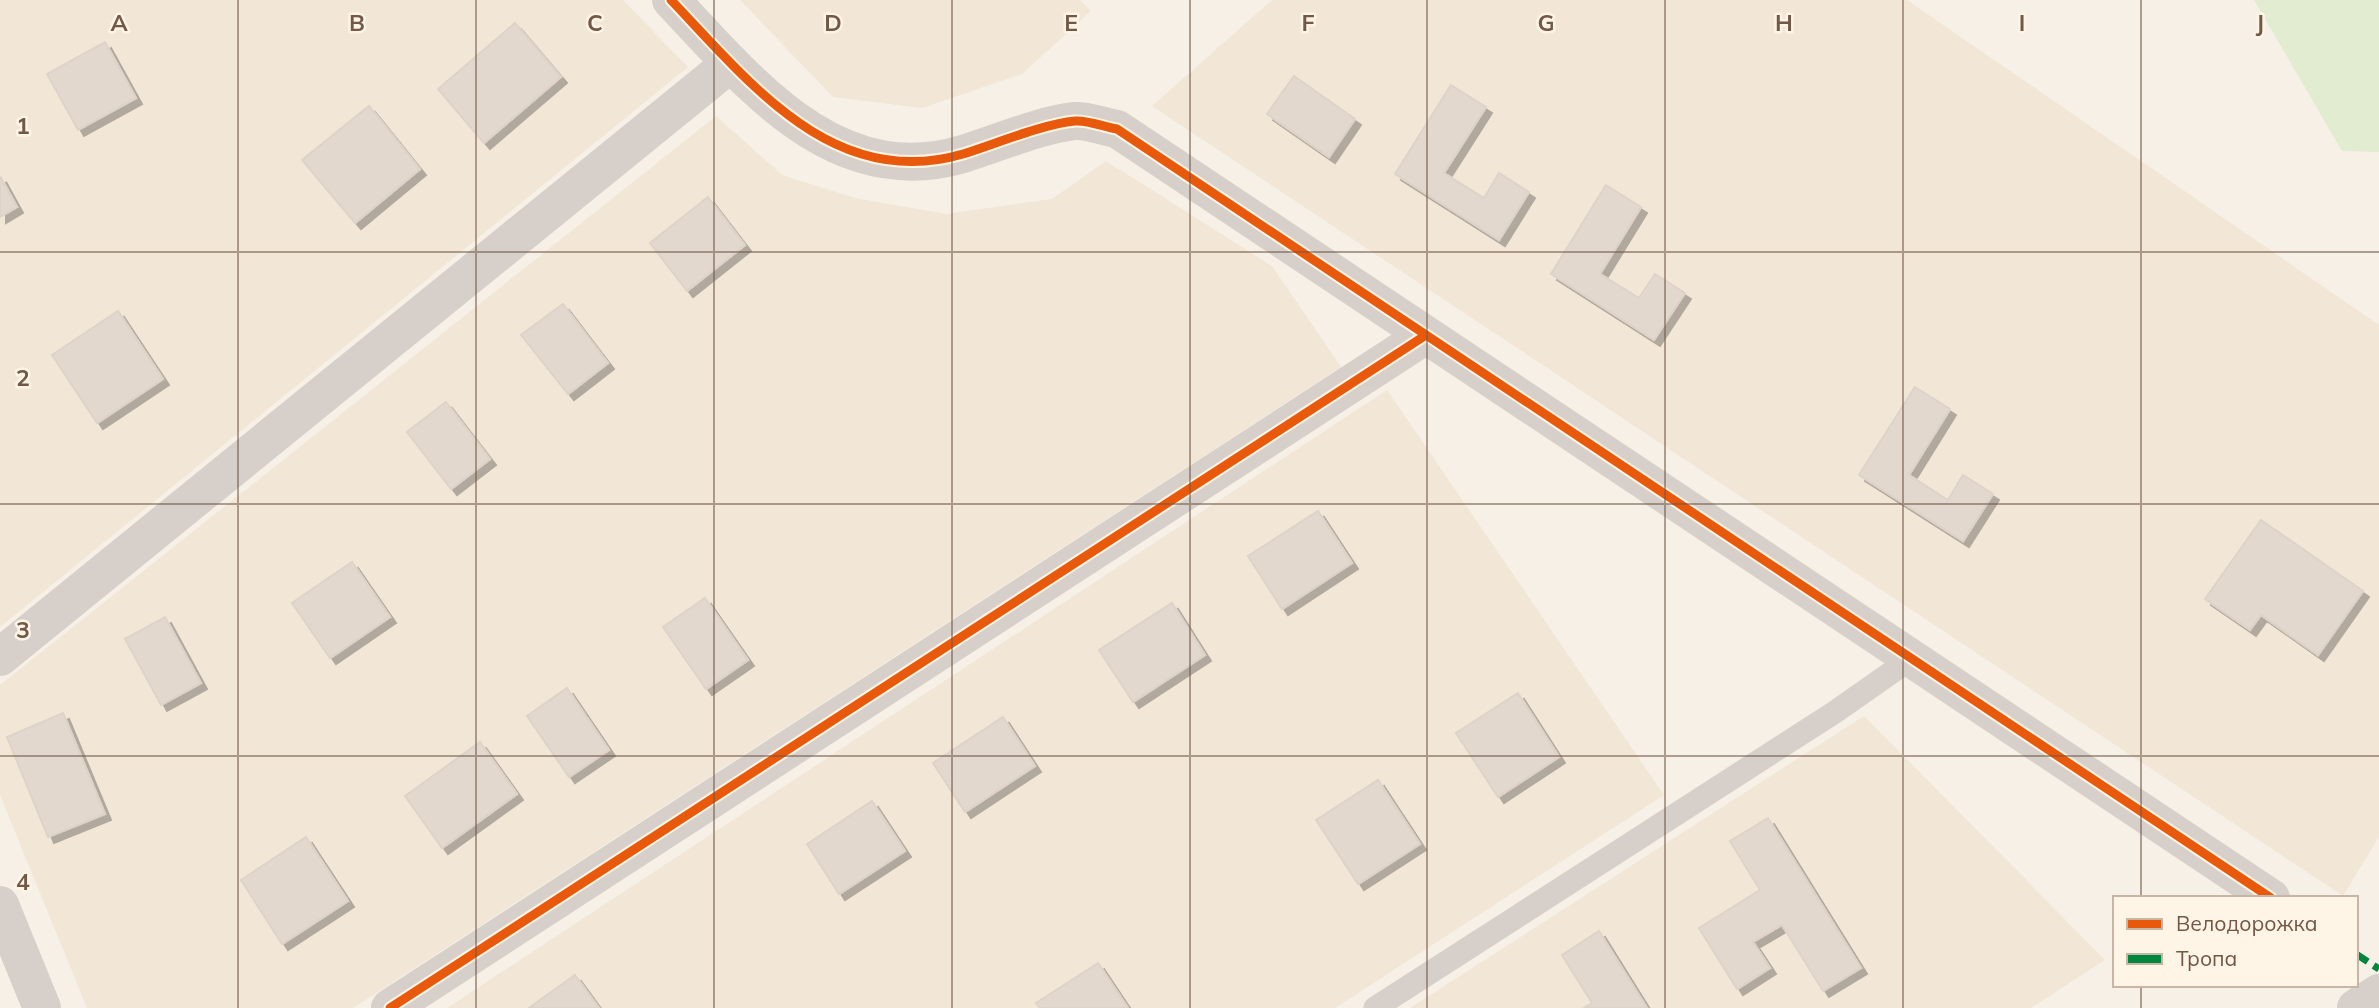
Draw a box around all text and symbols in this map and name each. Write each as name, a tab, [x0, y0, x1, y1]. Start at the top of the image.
text: A	[110, 8, 128, 37]
text: B	[349, 8, 365, 37]
text: C	[587, 8, 603, 37]
text: D	[824, 8, 842, 37]
text: E	[1064, 8, 1078, 37]
text: F	[1301, 8, 1315, 37]
text: G	[1537, 8, 1555, 37]
text: H	[1775, 8, 1793, 37]
text: I	[2019, 8, 2025, 37]
text: J	[2256, 8, 2264, 37]
text: 1	[16, 111, 30, 140]
text: 2	[16, 363, 30, 392]
text: 3	[16, 615, 30, 644]
text: 4	[16, 867, 30, 896]
legend	[2113, 896, 2358, 987]
text: Велодорожка	[2176, 910, 2318, 936]
text: Тропа	[2176, 945, 2237, 971]

